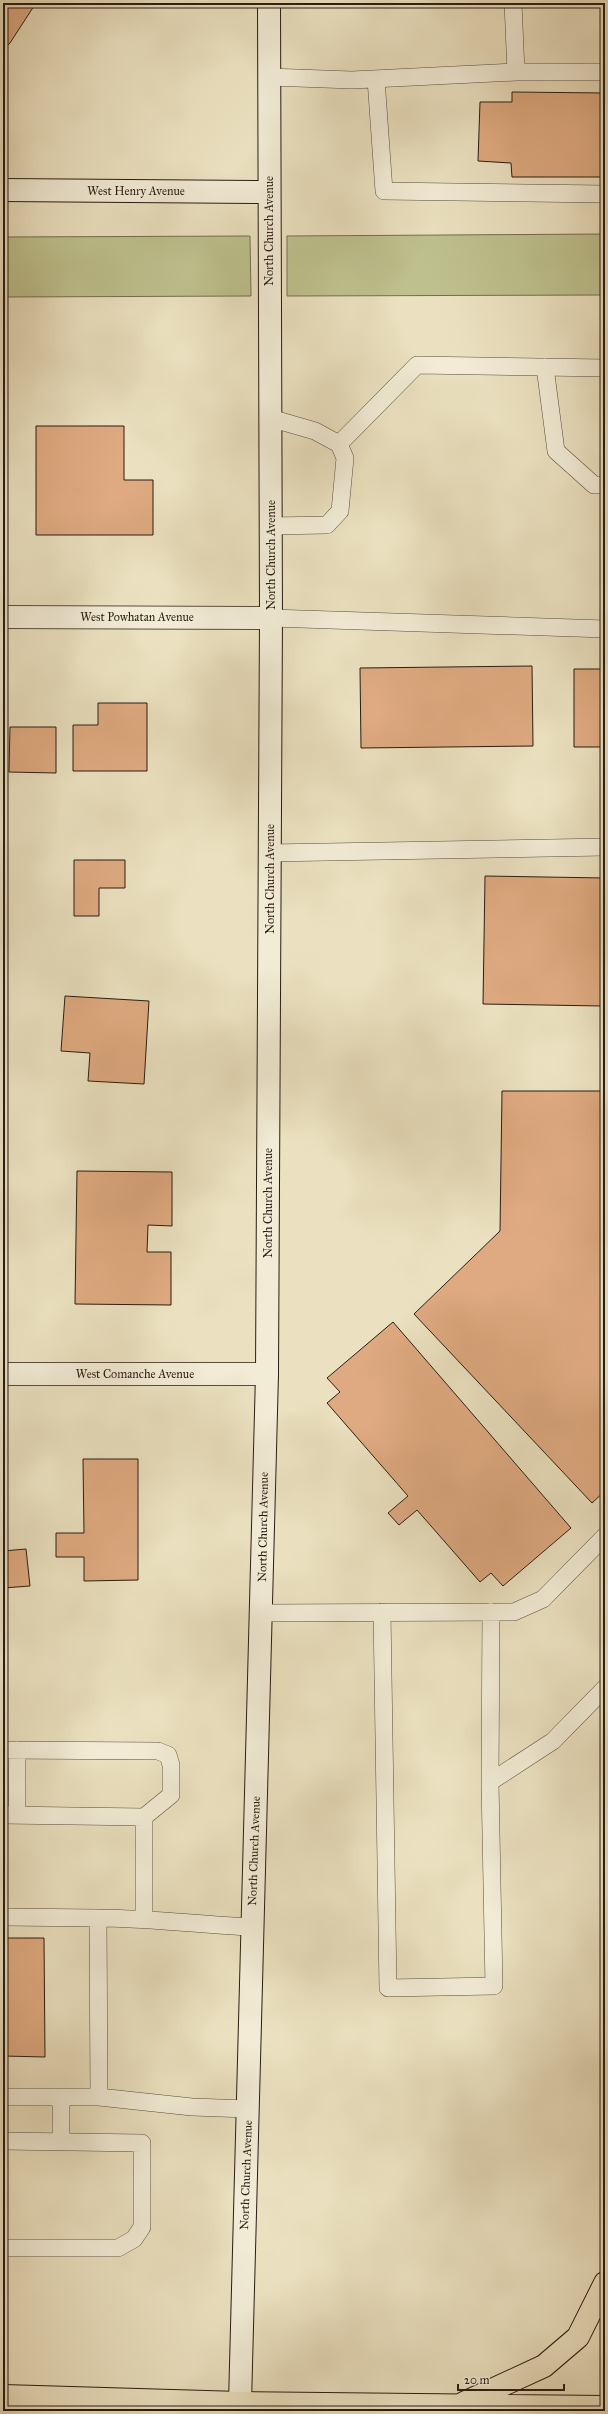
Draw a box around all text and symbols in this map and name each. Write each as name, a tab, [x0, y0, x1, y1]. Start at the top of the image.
street label: North Church Avenue	[262, 176, 276, 286]
street label: West Henry Avenue	[87, 184, 185, 198]
street label: North Church Avenue	[264, 500, 278, 610]
street label: West Powhatan Avenue	[80, 610, 194, 624]
street label: North Church Avenue	[263, 824, 277, 934]
street label: North Church Avenue	[261, 1148, 275, 1258]
street label: West Comanche Avenue	[76, 1367, 194, 1381]
street label: North Church Avenue	[255, 1472, 271, 1582]
street label: North Church Avenue	[245, 1796, 263, 1906]
street label: North Church Avenue	[237, 2120, 255, 2230]
scale bar	[458, 2366, 564, 2392]
text: 20 m	[464, 2373, 490, 2387]

